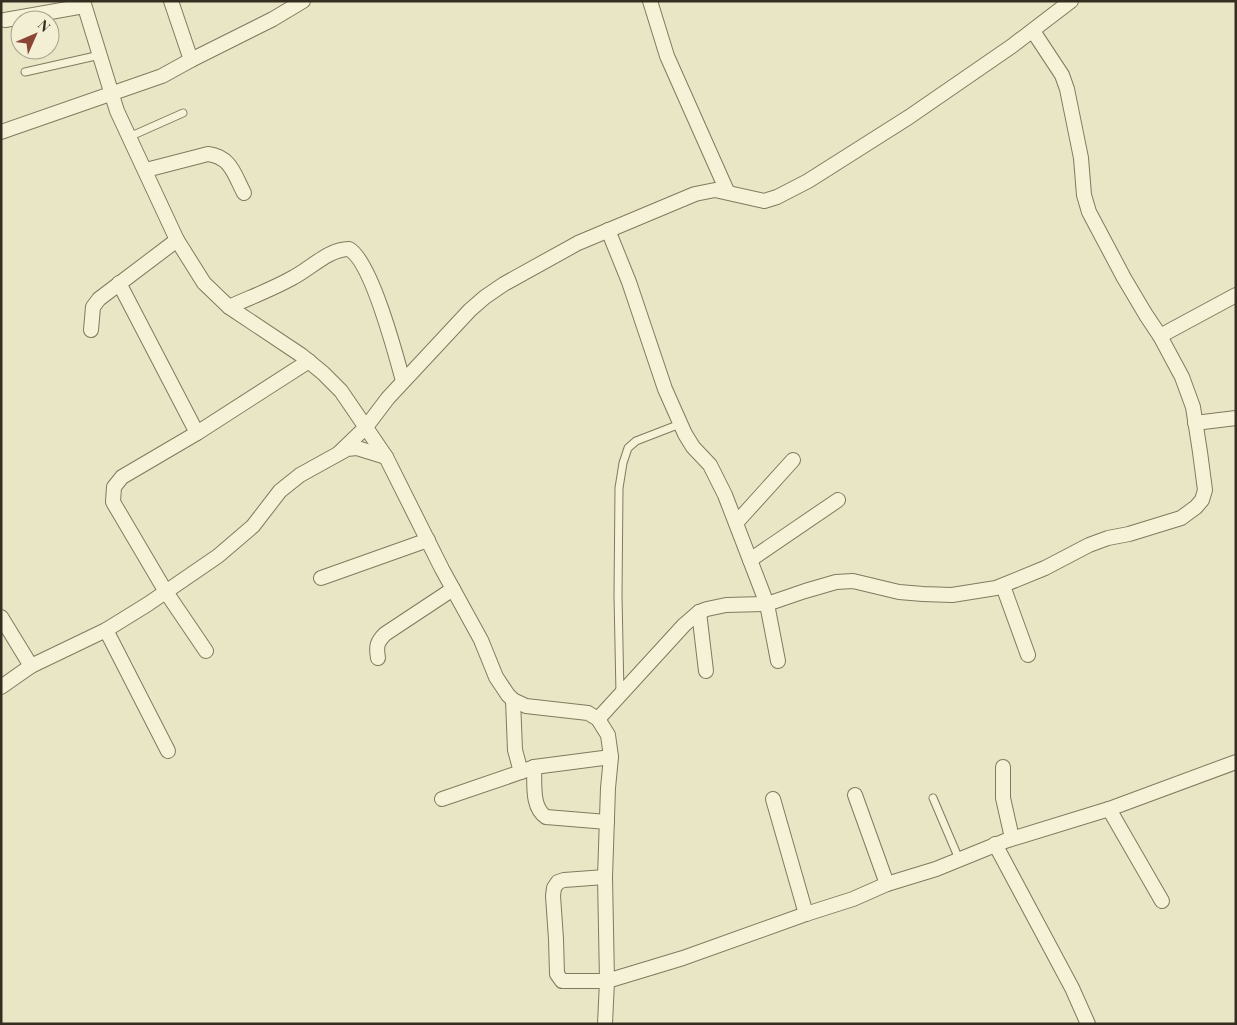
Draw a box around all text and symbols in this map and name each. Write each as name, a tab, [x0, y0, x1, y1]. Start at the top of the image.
north arrow	[10, 10, 60, 60]
text: N	[34, 15, 55, 36]

